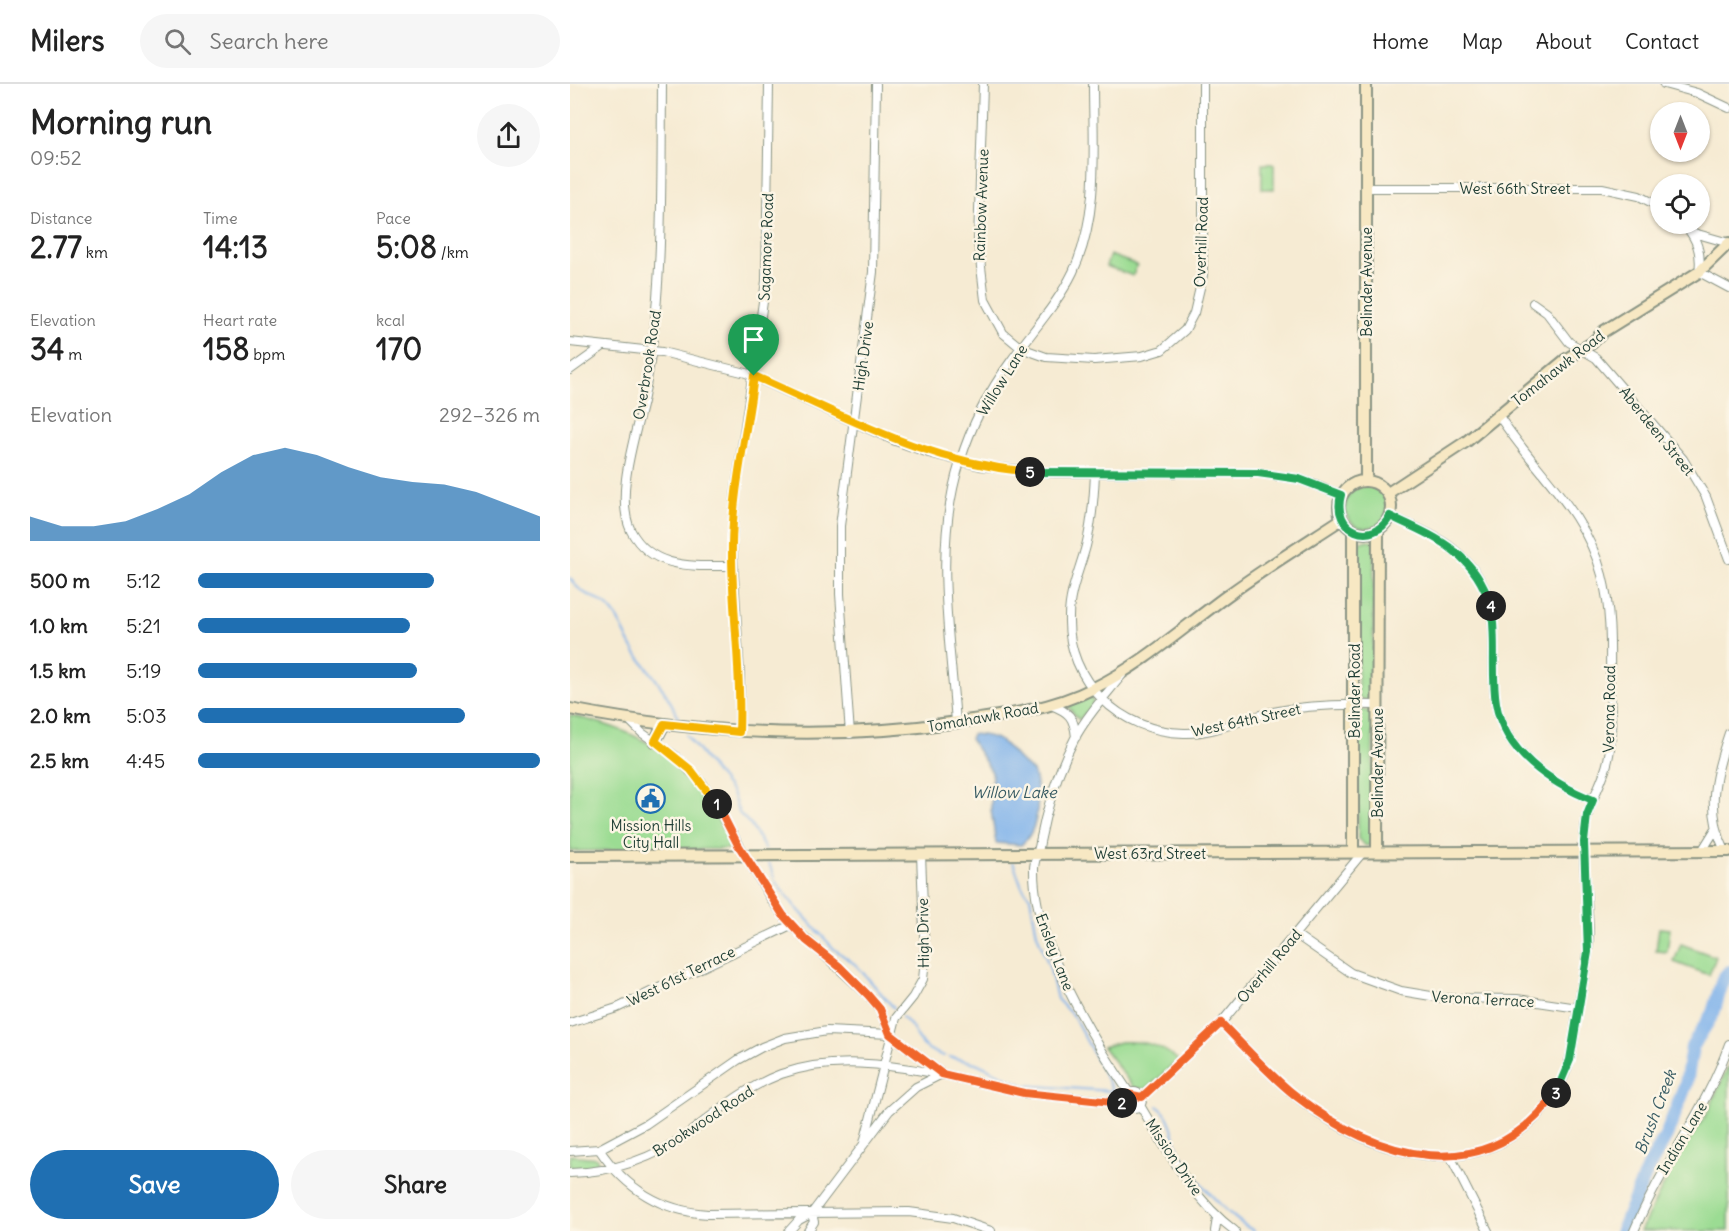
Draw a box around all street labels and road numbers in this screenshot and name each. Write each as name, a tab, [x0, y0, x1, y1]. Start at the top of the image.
street label: Rainbow Avenue	[970, 148, 992, 262]
street label: West 66th Street	[1459, 179, 1571, 198]
street label: Sagamore Road	[755, 193, 777, 301]
street label: Overhill Road	[1190, 196, 1212, 288]
street label: Belinder Avenue	[1357, 227, 1376, 337]
street label: Overbrook Road	[629, 309, 665, 421]
street label: High Drive	[849, 320, 877, 392]
street label: Tomahawk Road	[1508, 326, 1608, 410]
street label: Willow Lane	[973, 341, 1031, 419]
street label: Aberdeen Street	[1615, 383, 1699, 479]
street label: Belinder Road	[1345, 643, 1364, 739]
street label: Verona Road	[1599, 665, 1619, 753]
street label: Tomahawk Road	[926, 698, 1040, 736]
street label: West 64th Street	[1190, 699, 1302, 741]
street label: Belinder Avenue	[1368, 708, 1387, 818]
street label: West 63rd Street	[1094, 844, 1206, 863]
street label: High Drive	[913, 898, 933, 968]
street label: Ensley Lane	[1032, 911, 1078, 993]
street label: Overhill Road	[1233, 925, 1305, 1007]
street label: West 61st Terrace	[624, 942, 738, 1010]
street label: Verona Terrace	[1431, 987, 1535, 1011]
street label: Brookwood Road	[649, 1081, 757, 1161]
street label: Indian Lane	[1653, 1098, 1711, 1178]
street label: Mission Drive	[1141, 1115, 1207, 1199]

